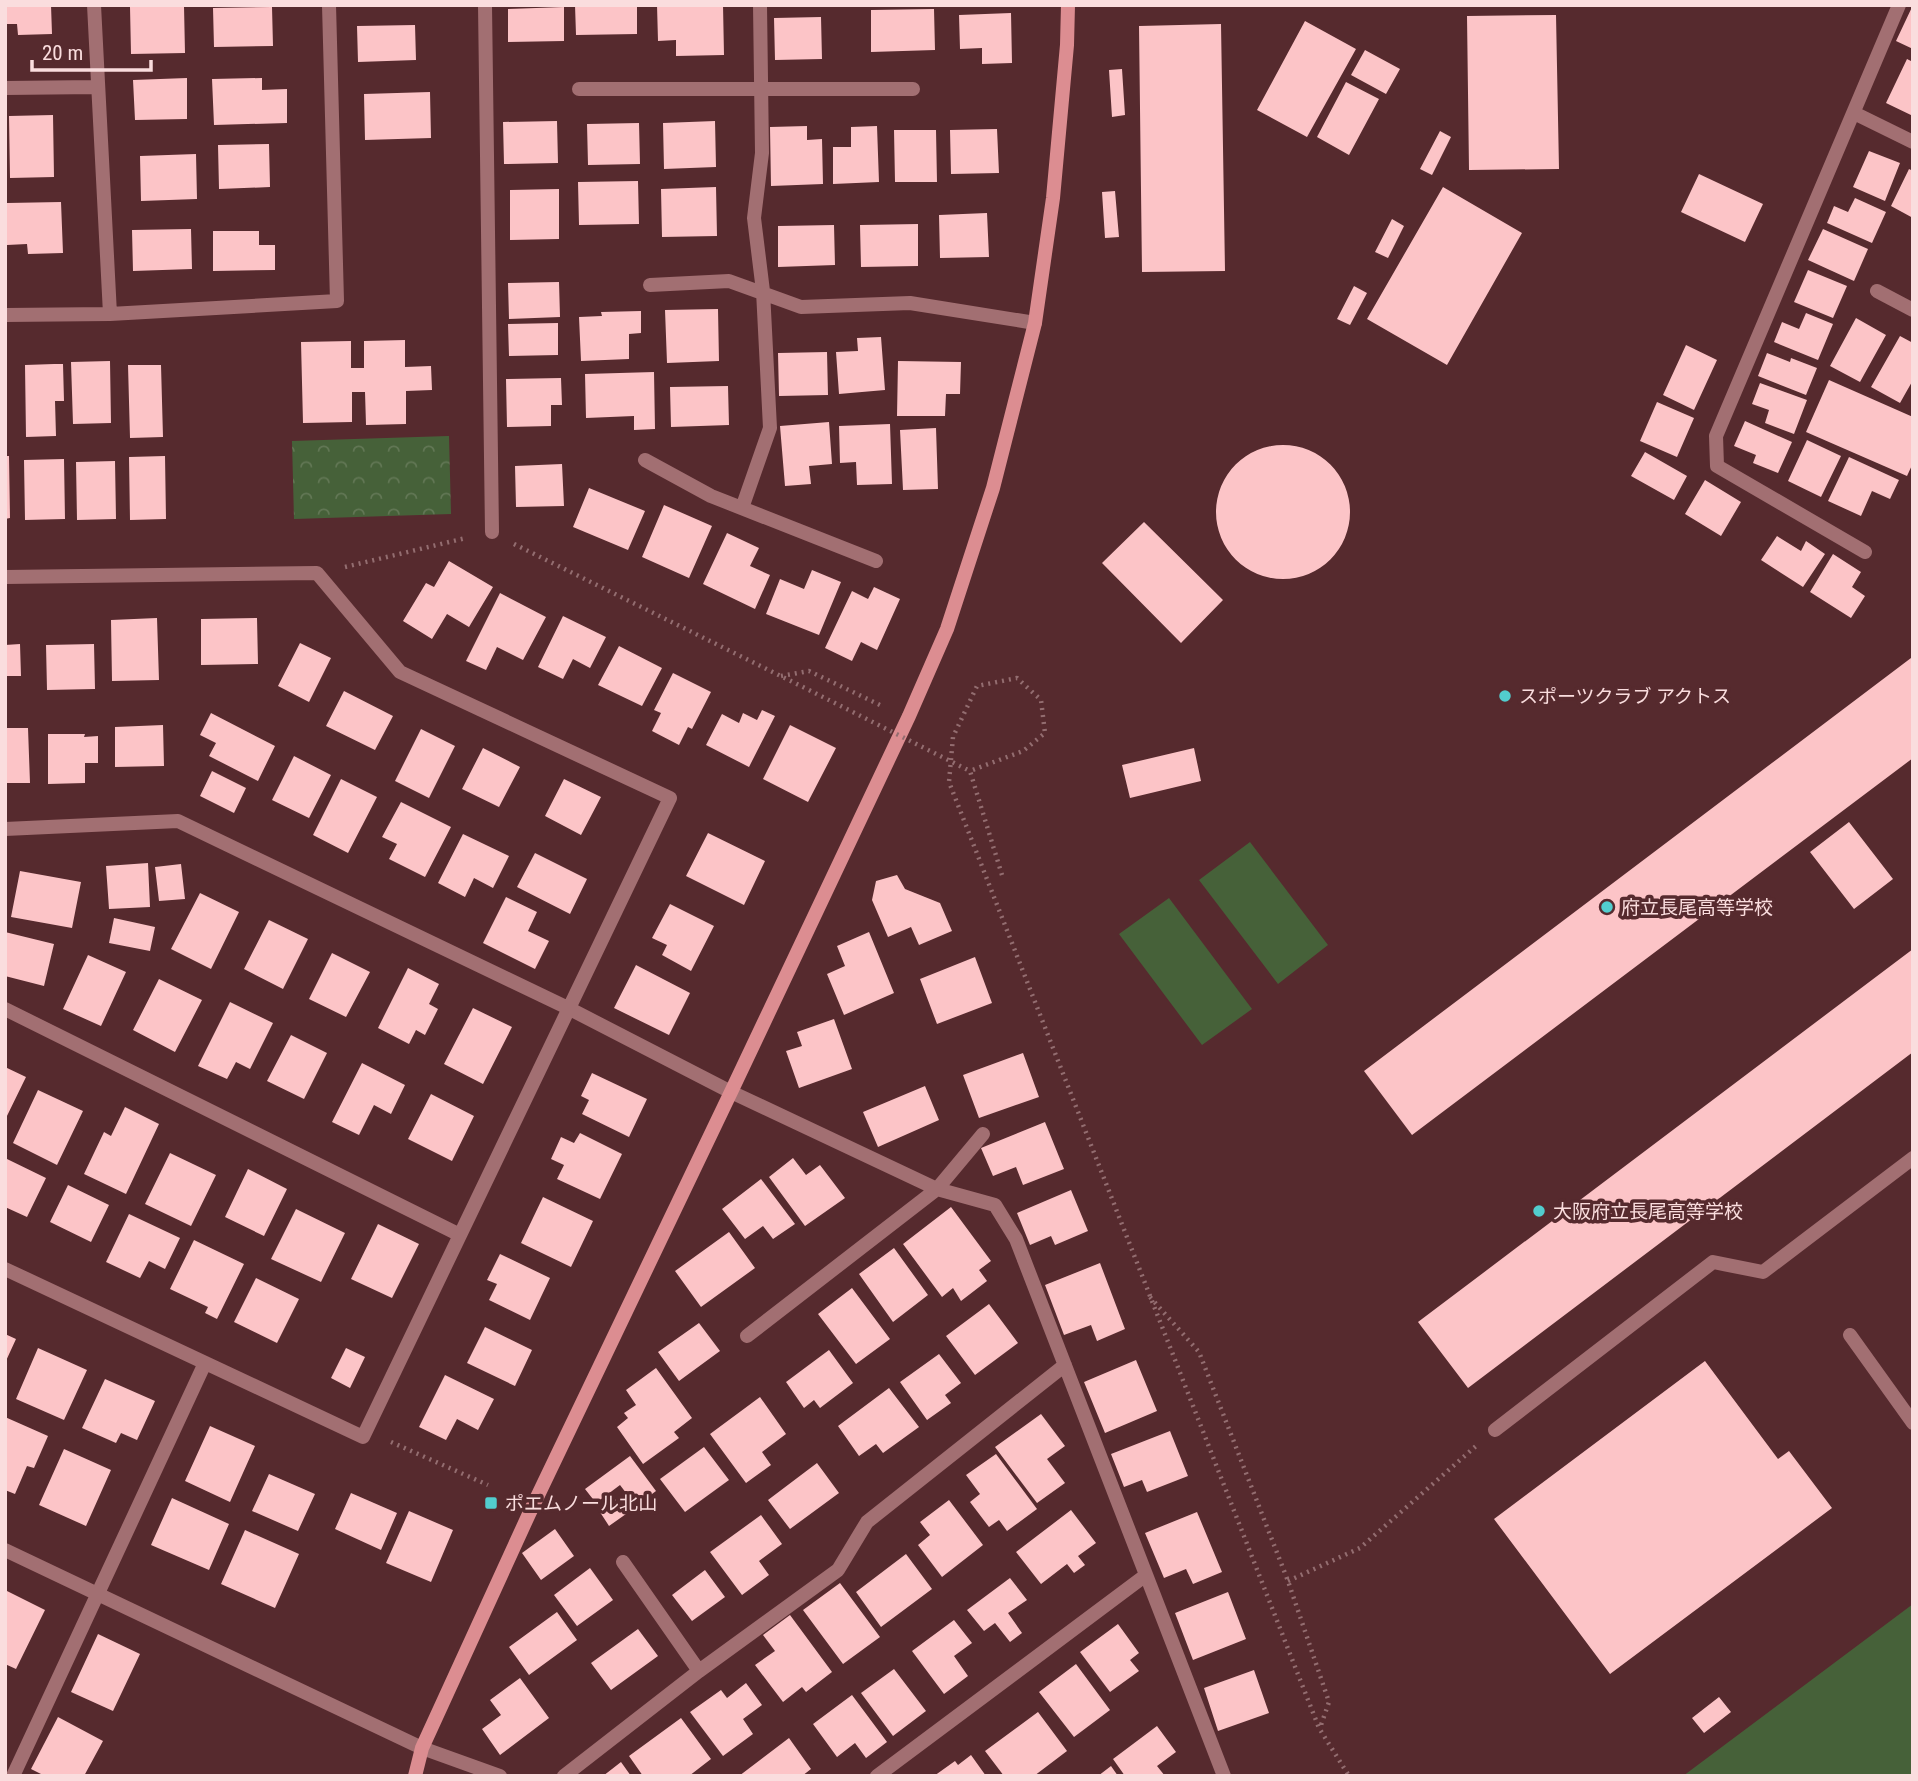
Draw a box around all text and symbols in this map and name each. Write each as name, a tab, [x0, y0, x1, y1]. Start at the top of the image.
scale bar	[32, 28, 150, 72]
text: 20 m	[42, 41, 83, 65]
place label: スポーツクラブ アクトス	[1519, 685, 1731, 708]
marker: スポーツクラブ アクトス	[1497, 688, 1513, 704]
place label: 府立長尾高等学校	[1621, 896, 1773, 919]
marker: 府立長尾高等学校	[1599, 899, 1615, 915]
place label: 大阪府立長尾高等学校	[1553, 1200, 1743, 1223]
marker: 大阪府立長尾高等学校	[1531, 1203, 1547, 1219]
place label: ポエムノール北山	[505, 1492, 657, 1515]
marker: ポエムノール北山	[483, 1495, 499, 1511]

